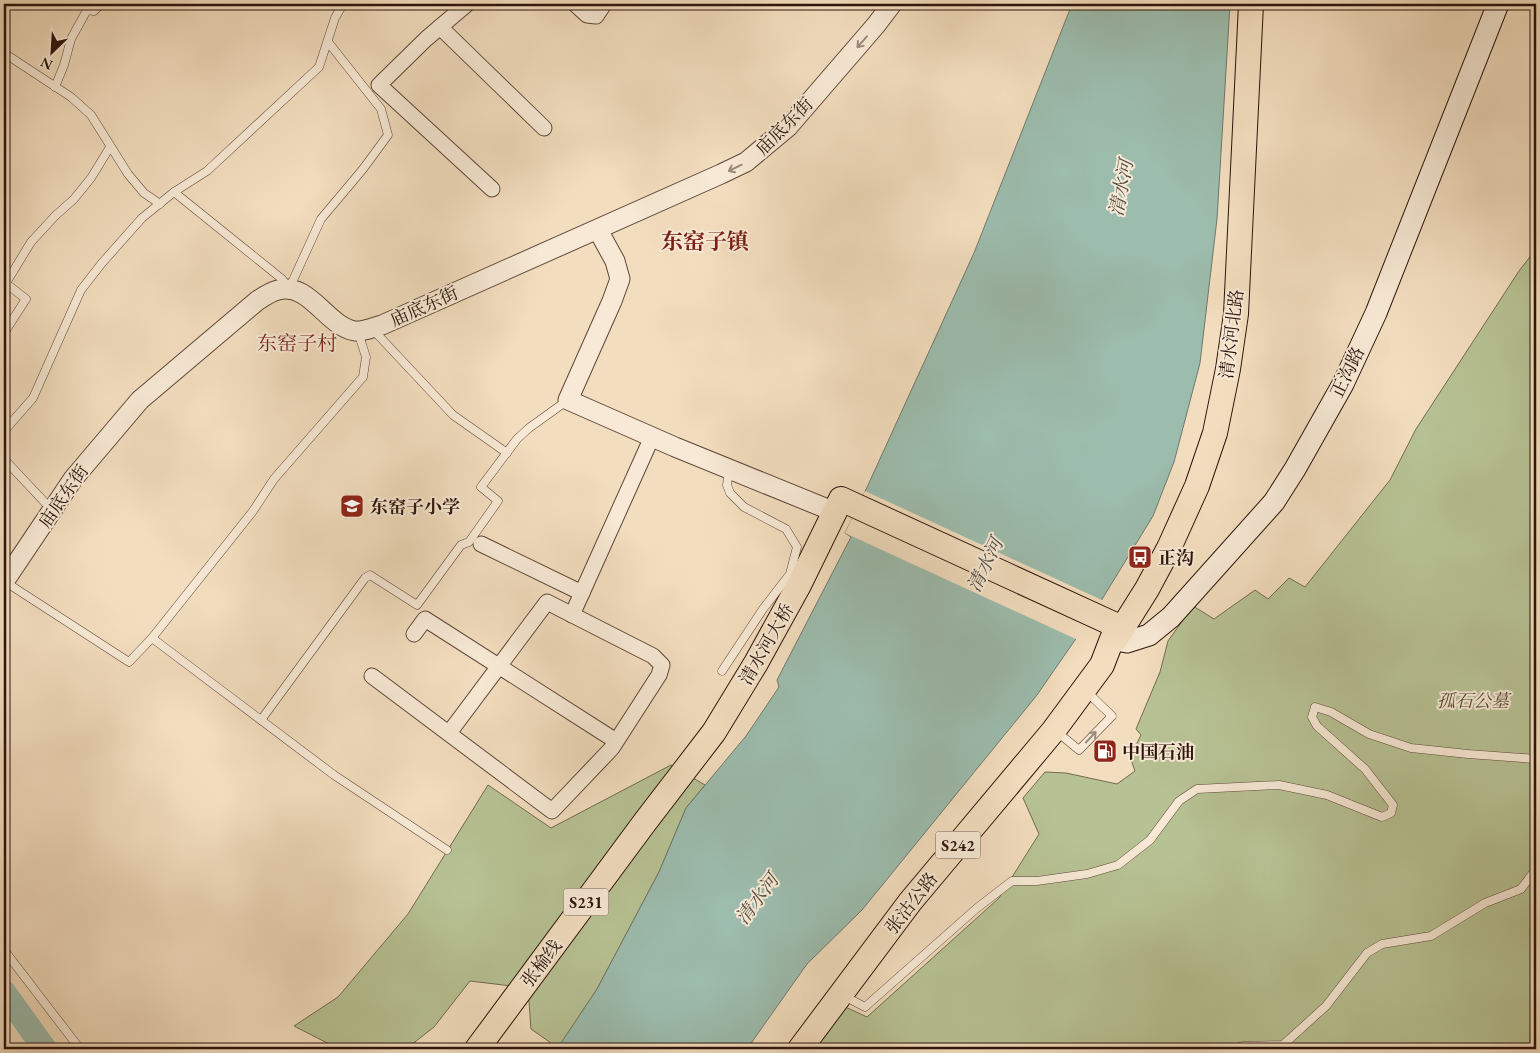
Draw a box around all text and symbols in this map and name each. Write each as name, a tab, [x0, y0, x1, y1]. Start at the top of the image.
north arrow	[28, 28, 78, 78]
one-way arrow	[856, 35, 867, 48]
text: N	[37, 53, 55, 74]
street label: 庙底东街	[750, 92, 818, 160]
water label: 清水河	[1103, 155, 1139, 218]
one-way arrow	[728, 164, 743, 173]
district label: 东窑子镇	[661, 227, 749, 256]
street label: 庙底东街	[386, 281, 462, 331]
street label: 清水河北路	[1214, 288, 1248, 380]
district label: 东窑子村	[257, 330, 337, 356]
street label: 正沟路	[1325, 343, 1369, 401]
street label: 庙底东街	[33, 460, 93, 532]
school or university icon: 东窑子小学	[339, 493, 365, 519]
place label: 东窑子小学	[370, 495, 460, 518]
water label: 清水河	[961, 531, 1010, 596]
bus stop icon: 正沟	[1127, 544, 1153, 570]
place label: 正沟	[1158, 546, 1194, 569]
street label: 清水河大桥	[734, 599, 798, 689]
park label: 孤石公墓	[1437, 689, 1512, 712]
one-way arrow	[1085, 731, 1097, 744]
fuel station icon: 中国石油	[1092, 738, 1118, 764]
place label: 中国石油	[1122, 740, 1194, 763]
road number: S242	[936, 832, 980, 858]
water label: 清水河	[730, 866, 786, 929]
street label: 张沽公路	[880, 868, 942, 938]
road number: S231	[564, 889, 608, 916]
street label: 张榆线	[516, 935, 566, 991]

